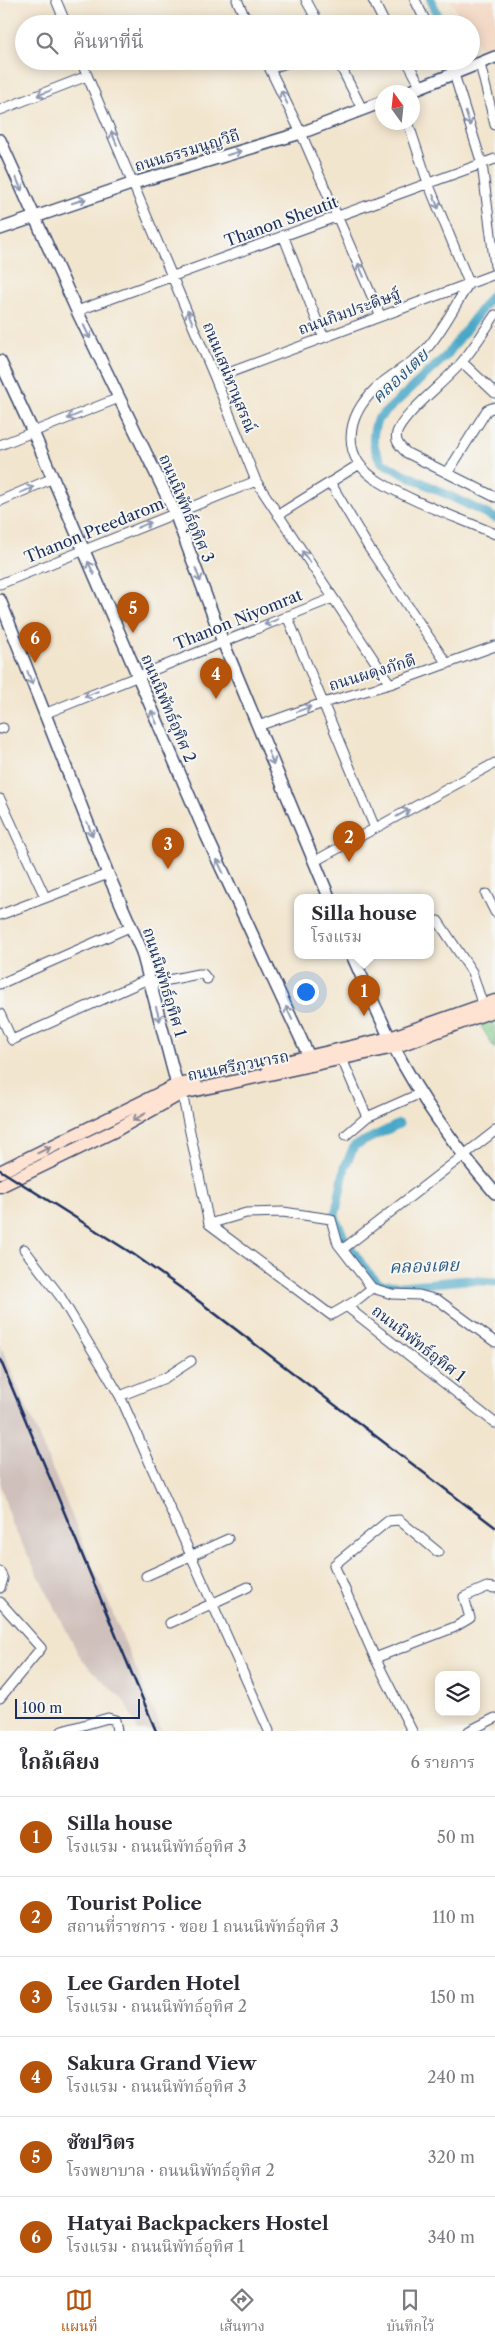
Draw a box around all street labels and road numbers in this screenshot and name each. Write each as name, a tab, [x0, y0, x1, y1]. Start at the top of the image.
street label: ถนนธรรมนูญวิถี	[132, 124, 242, 176]
street label: Thanon Sheutit	[222, 191, 341, 251]
street label: ถนนกิมประดิษฐ์	[295, 283, 403, 339]
street label: ถนนเสน่หานุสรณ์	[197, 319, 261, 436]
street label: ถนนนิพัทธ์อุทิศ 3	[153, 451, 219, 566]
street label: Thanon Preedarom	[21, 493, 167, 567]
street label: Thanon Niyomrat	[171, 584, 305, 654]
street label: ถนนผดุงภักดี	[326, 649, 419, 697]
street label: ถนนนิพัทธ์อุทิศ 2	[135, 651, 201, 766]
street label: ถนนนิพัทธ์อุทิศ 1	[137, 925, 191, 1040]
street label: ถนนศรีภูวนารถ	[185, 1045, 291, 1086]
street label: ถนนนิพัทธ์อุทิศ 1	[367, 1300, 470, 1388]

